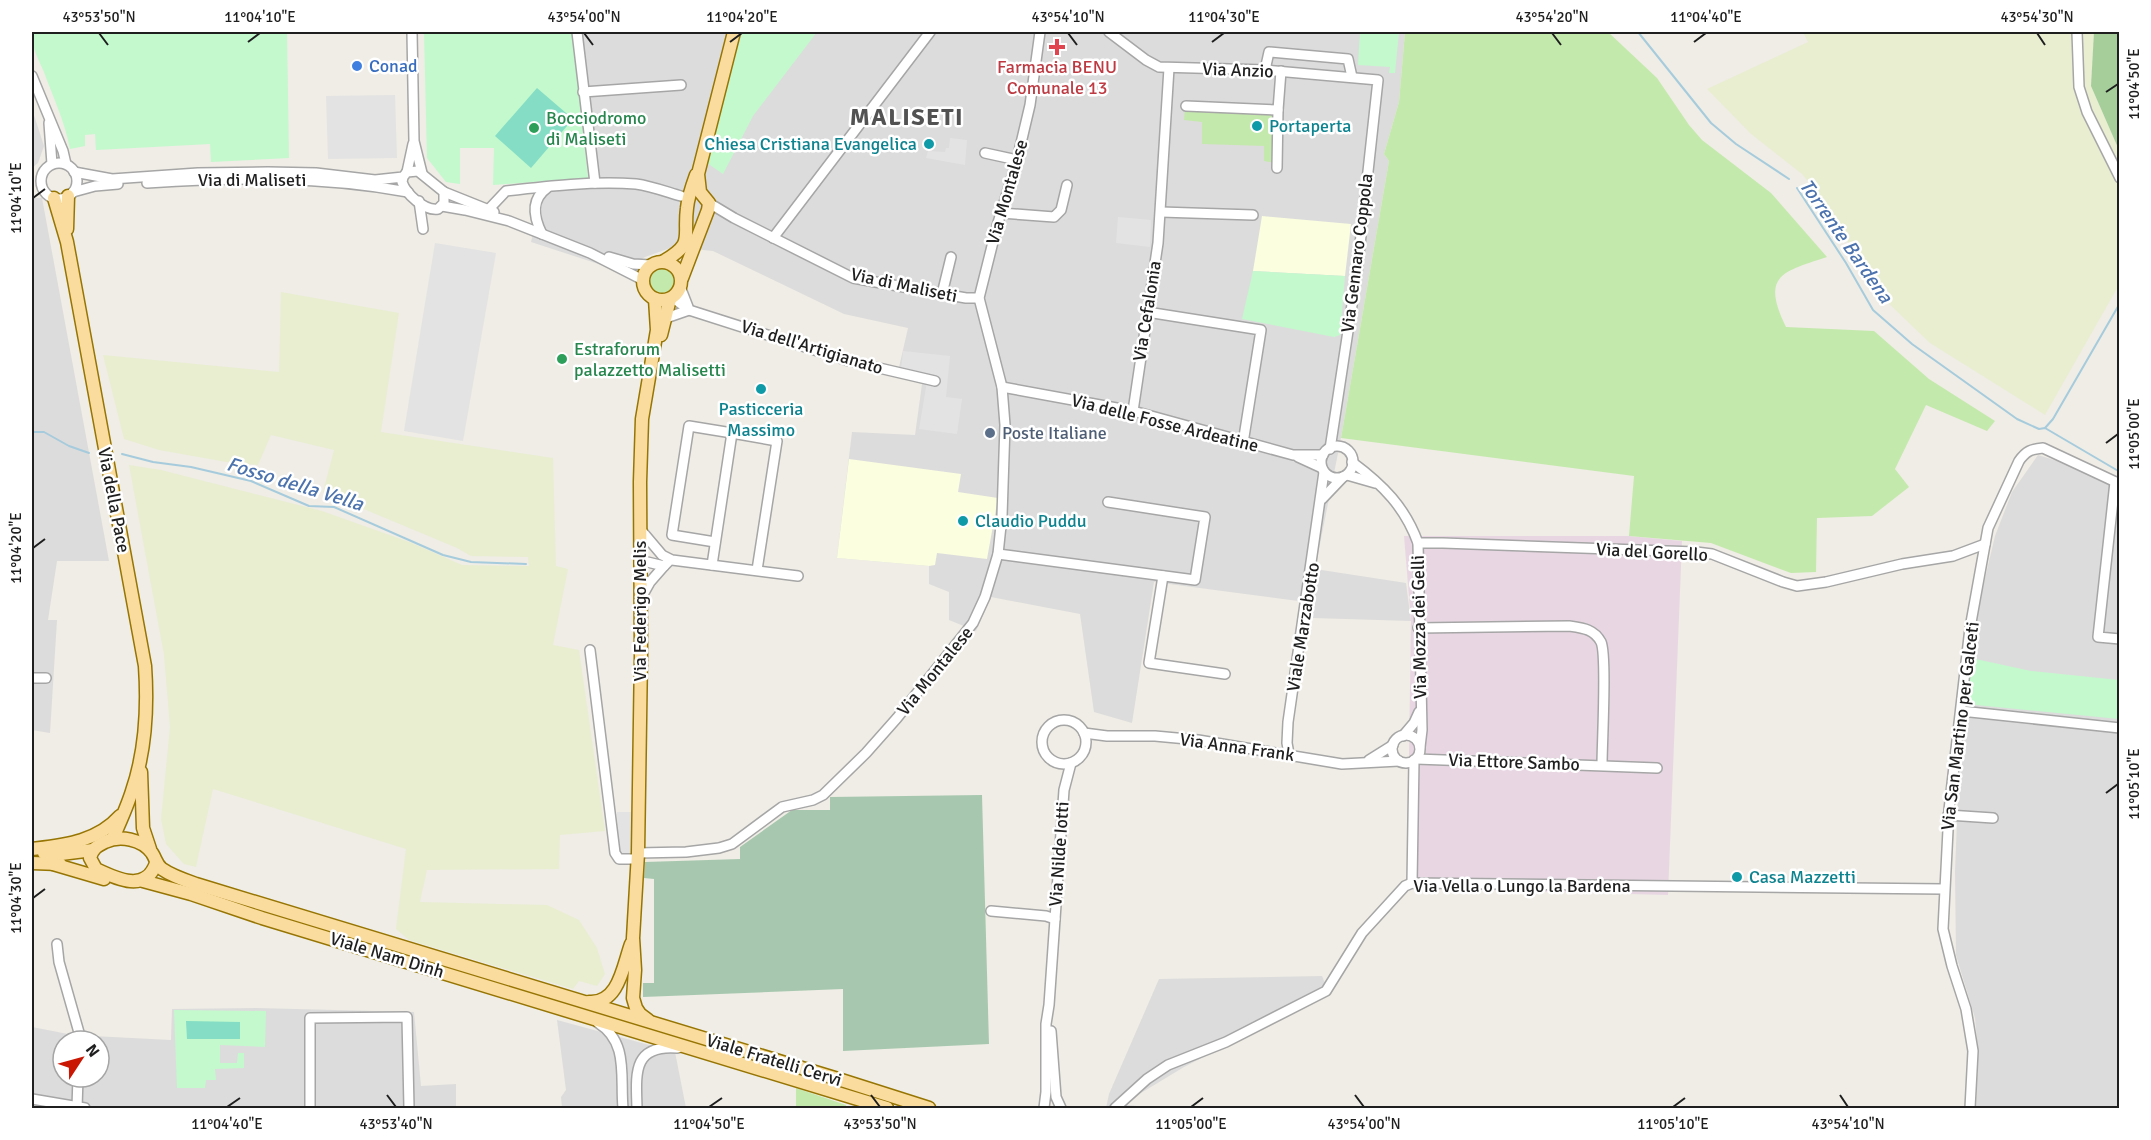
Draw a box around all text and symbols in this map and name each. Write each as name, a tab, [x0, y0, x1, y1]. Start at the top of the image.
text: 43°53'50"N	[62, 8, 136, 26]
text: 11°04'10"E	[224, 8, 296, 26]
text: 43°54'00"N	[547, 8, 621, 26]
text: 11°04'20"E	[706, 8, 778, 26]
text: 43°54'10"N	[1031, 8, 1105, 26]
text: 11°04'30"E	[1188, 8, 1260, 26]
text: 43°54'20"N	[1515, 8, 1589, 26]
text: 11°04'40"E	[1670, 8, 1742, 26]
text: 43°54'30"N	[2000, 8, 2074, 26]
marker: Farmacia BENU Comunale 13	[1050, 40, 1064, 54]
text: 11°04'50"E	[2125, 48, 2143, 120]
place label: Conad	[369, 55, 418, 77]
place label: Farmacia BENU Comunale 13	[997, 56, 1117, 99]
street label: Via Anzio	[1202, 58, 1274, 82]
marker: Conad	[350, 59, 364, 73]
district label: MALISETI	[850, 102, 964, 132]
place label: Bocciodromo di Maliseti	[546, 107, 646, 150]
place label: Portaperta	[1269, 115, 1351, 137]
marker: Portaperta	[1250, 119, 1264, 133]
marker: Bocciodromo di Maliseti	[527, 121, 541, 135]
place label: Chiesa Cristiana Evangelica	[704, 133, 917, 155]
marker: Chiesa Cristiana Evangelica	[922, 137, 936, 151]
street label: Via Montalese	[981, 137, 1033, 247]
text: 11°04'10"E	[7, 162, 25, 234]
street label: Via di Maliseti	[198, 169, 306, 191]
street label: Via Gennaro Coppola	[1336, 172, 1378, 334]
water label: Torrente Bardena	[1794, 174, 1899, 309]
street label: Via Cefalonia	[1128, 259, 1166, 363]
street label: Via di Maliseti	[849, 263, 959, 307]
street label: Via dell'Artigianato	[738, 315, 886, 379]
place label: Estraforum palazzetto Malisetti	[574, 338, 726, 381]
marker: Estraforum palazzetto Malisetti	[555, 352, 569, 366]
marker: Pasticceria Massimo	[754, 382, 768, 396]
street label: Via delle Fosse Ardeatine	[1069, 389, 1261, 457]
place label: Pasticceria Massimo	[719, 398, 803, 441]
text: 11°05'00"E	[2125, 398, 2143, 470]
place label: Poste Italiane	[1002, 422, 1107, 444]
marker: Poste Italiane	[983, 426, 997, 440]
street label: Via della Pace	[93, 446, 135, 554]
water label: Fosso della Vella	[224, 451, 367, 517]
place label: Claudio Puddu	[975, 510, 1087, 532]
text: 11°04'20"E	[7, 512, 25, 584]
marker: Claudio Puddu	[956, 514, 970, 528]
street label: Via del Gorello	[1596, 538, 1708, 566]
street label: Via Federigo Melis	[629, 540, 651, 681]
street label: Via Mozza dei Gelli	[1407, 555, 1431, 699]
street label: Viale Marzabotto	[1282, 561, 1324, 693]
street label: Via San Martino per Galceti	[1936, 620, 1984, 832]
street label: Via Montalese	[892, 622, 978, 720]
street label: Via Anna Frank	[1178, 728, 1296, 766]
text: 11°05'10"E	[2125, 748, 2143, 820]
street label: Via Ettore Sambo	[1448, 749, 1580, 775]
street label: Via Nilde Iotti	[1044, 801, 1074, 907]
text: 11°04'30"E	[7, 862, 25, 934]
place label: Casa Mazzetti	[1749, 866, 1856, 888]
marker: Casa Mazzetti	[1730, 870, 1744, 884]
street label: Via Vella o Lungo la Bardena	[1413, 875, 1631, 897]
street label: Viale Nam Dinh	[327, 927, 447, 983]
north arrow	[51, 1029, 111, 1089]
street label: Viale Fratelli Cervi	[703, 1029, 845, 1091]
text: N	[81, 1040, 104, 1061]
text: 11°04'40"E	[191, 1115, 263, 1133]
text: 43°53'40"N	[359, 1115, 433, 1133]
text: 11°04'50"E	[673, 1115, 745, 1133]
text: 43°53'50"N	[843, 1115, 917, 1133]
text: 11°05'00"E	[1155, 1115, 1227, 1133]
text: 43°54'00"N	[1327, 1115, 1401, 1133]
text: 11°05'10"E	[1637, 1115, 1709, 1133]
text: 43°54'10"N	[1811, 1115, 1885, 1133]

